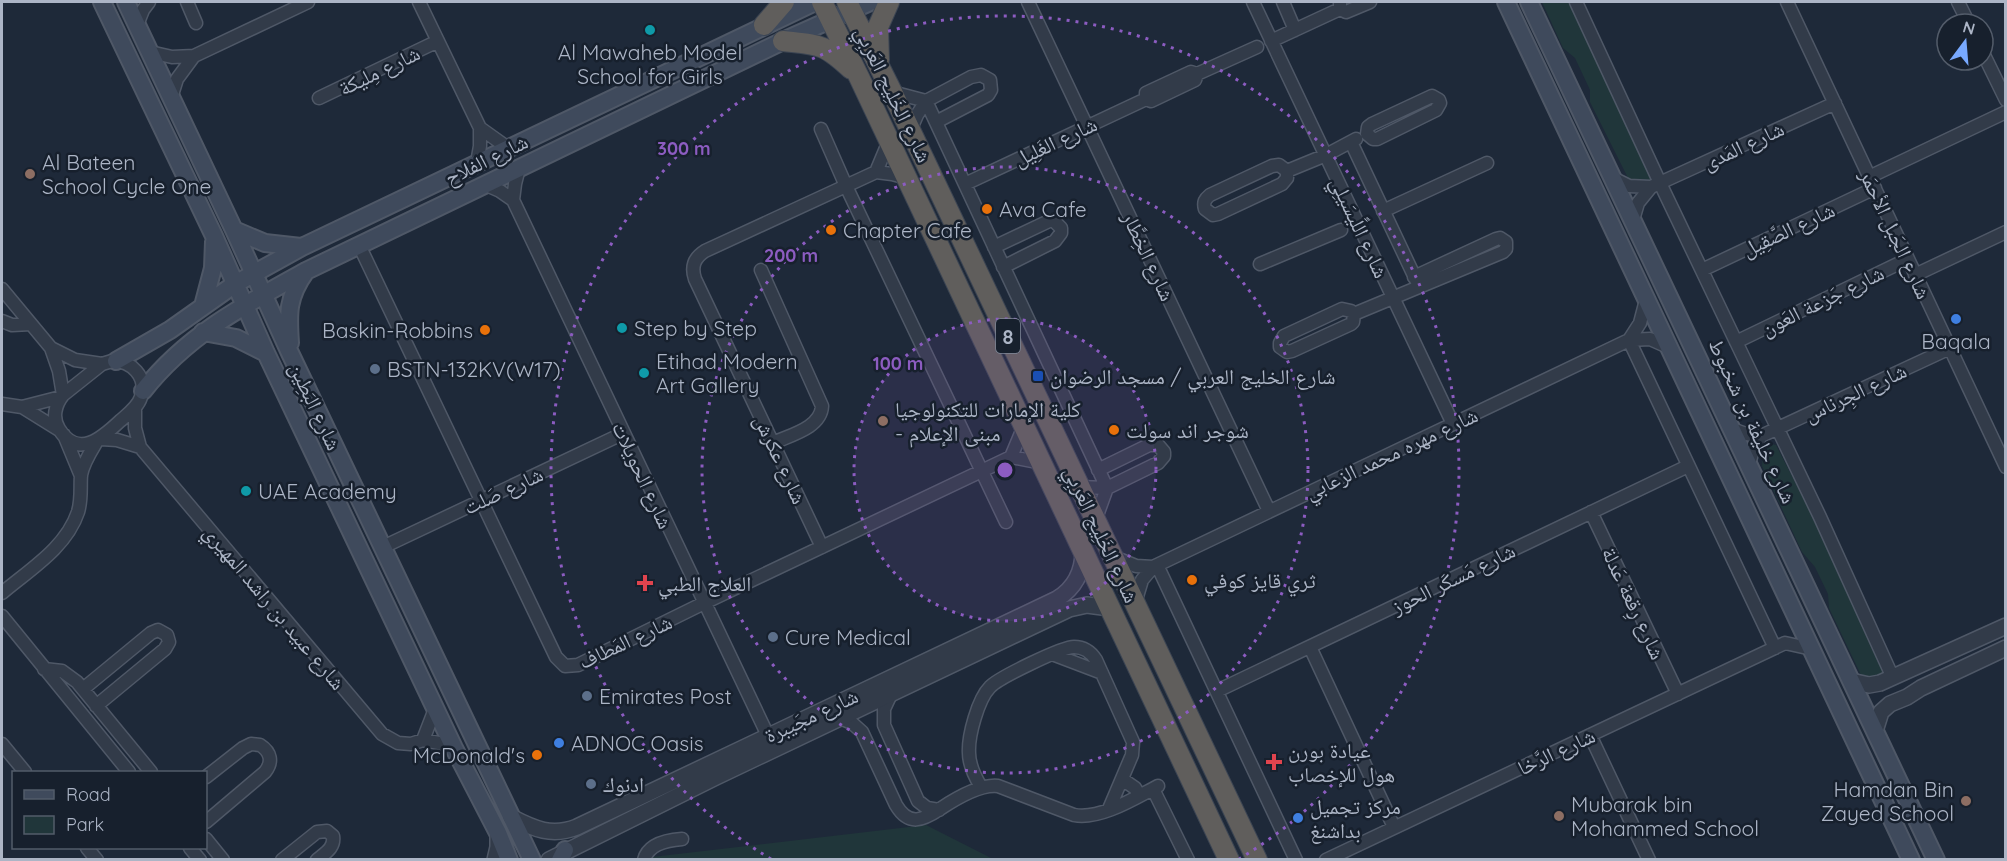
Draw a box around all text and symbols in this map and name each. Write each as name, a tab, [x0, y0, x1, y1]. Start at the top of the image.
north arrow	[1935, 12, 1995, 72]
text: N	[1961, 16, 1978, 39]
street label: شارع الخَلِيج العَربِي	[846, 22, 938, 168]
marker: Al Mawaheb Model School for Girls	[643, 23, 657, 37]
street label: شارع مِليكة	[334, 39, 424, 102]
place label: Al Mawaheb Model School for Girls	[558, 39, 742, 89]
street label: شارع الغَلِيل	[1009, 110, 1101, 172]
street label: شارع المَدى	[1698, 115, 1788, 176]
street label: شارع الفلاح	[440, 128, 532, 191]
text: 300 m	[657, 137, 711, 160]
place label: Al Bateen School Cycle One	[42, 149, 211, 199]
street label: شارع الجَبل الأحمَر	[1853, 164, 1937, 303]
marker: Al Bateen School Cycle One	[23, 167, 37, 181]
street label: شارع اللِّيسَيلِي	[1321, 172, 1395, 284]
place label: Ava Cafe	[999, 196, 1087, 222]
street label: شارع الصَّقِيل	[1737, 196, 1839, 263]
marker: Ava Cafe	[980, 202, 994, 216]
street label: شارع الخِطَّار	[1116, 206, 1181, 305]
place label: Chapter Cafe	[843, 217, 972, 243]
marker: Chapter Cafe	[824, 223, 838, 237]
text: 200 m	[764, 244, 818, 267]
street label: شارع جَزعة العَون	[1756, 259, 1888, 342]
marker: Baqala	[1949, 312, 1963, 326]
place label: Step by Step	[634, 315, 757, 341]
place label: Baskin-Robbins	[322, 317, 473, 343]
road number: 8	[996, 319, 1020, 353]
marker: Step by Step	[615, 321, 629, 335]
marker: Baskin-Robbins	[478, 323, 492, 337]
place label: Baqala	[1921, 328, 1991, 354]
street label: شارع خليفة بن شخبوط	[1703, 334, 1803, 508]
place label: Etihad Modern Art Gallery	[656, 348, 798, 398]
text: 100 m	[873, 352, 923, 375]
place label: BSTN-132KV(W17)	[387, 356, 561, 382]
street label: شارع الجِرناس	[1800, 357, 1911, 429]
street label: شارع البَطِين	[283, 358, 348, 455]
marker: BSTN-132KV(W17)	[368, 362, 382, 376]
place label: شارع الخليج العربي / مسجد الرضوان	[1050, 363, 1336, 393]
marker: Etihad Modern Art Gallery	[637, 366, 651, 380]
marker: شارع الخليج العربي / مسجد الرضوان	[1031, 369, 1045, 383]
place label: كلية الإمارات للتكنولوجيا - مبنى الإعلام	[895, 396, 1081, 448]
street label: شارع مهره محمد الزعابي	[1300, 401, 1484, 508]
street label: شارع عكرش	[748, 410, 813, 508]
marker: كلية الإمارات للتكنولوجيا - مبنى الإعلام	[876, 414, 890, 428]
street label: شارع الحويلات	[606, 417, 679, 533]
place label: شوجر اند سولت	[1126, 417, 1249, 443]
marker: شوجر اند سولت	[1107, 423, 1121, 437]
street label: شارع صَلت	[459, 460, 547, 521]
centre of rings	[995, 460, 1015, 480]
street label: شارع الخَلِيج العَربِي	[1055, 461, 1145, 609]
place label: UAE Academy	[258, 478, 397, 504]
marker: UAE Academy	[239, 484, 253, 498]
street label: شارع عبيد بن راشد المهيري	[195, 519, 352, 697]
street label: شارع مَسكَر الحوز	[1386, 537, 1520, 620]
street label: شارع رِقعة عَدلة	[1593, 543, 1671, 665]
place label: ثري قايز كوفي	[1204, 567, 1316, 597]
place label: العلاج الطبي	[658, 570, 751, 600]
marker: ثري قايز كوفي	[1185, 573, 1199, 587]
marker: العلاج الطبي	[636, 574, 654, 592]
street label: شارع المَطاف	[574, 608, 676, 675]
place label: Cure Medical	[785, 624, 911, 650]
marker: Cure Medical	[766, 630, 780, 644]
street label: شارع مجَيبرة	[760, 682, 862, 749]
place label: Emirates Post	[599, 683, 732, 709]
marker: Emirates Post	[580, 689, 594, 703]
street label: شارع الرَّخا	[1513, 722, 1599, 781]
place label: ADNOC Oasis	[571, 730, 704, 756]
marker: ADNOC Oasis	[552, 736, 566, 750]
place label: عيادة بورن هول للإخصاب	[1288, 737, 1395, 788]
place label: McDonald's	[413, 742, 525, 768]
marker: McDonald's	[530, 748, 544, 762]
marker: عيادة بورن هول للإخصاب	[1265, 753, 1283, 771]
legend	[12, 771, 207, 849]
place label: ادنوك	[603, 771, 644, 797]
place label: Hamdan Bin Zayed School	[1821, 776, 1954, 826]
marker: ادنوك	[584, 777, 598, 791]
text: Road	[66, 783, 111, 806]
place label: Mubarak bin Mohammed School	[1571, 791, 1759, 841]
place label: مركز تجميل بداشنغ	[1310, 793, 1401, 844]
marker: Hamdan Bin Zayed School	[1959, 794, 1973, 808]
marker: Mubarak bin Mohammed School	[1552, 809, 1566, 823]
marker: مركز تجميل بداشنغ	[1291, 811, 1305, 825]
text: Park	[66, 813, 104, 836]

